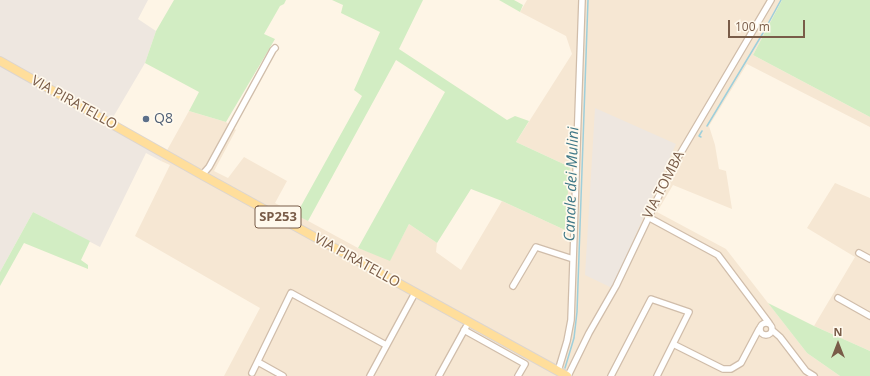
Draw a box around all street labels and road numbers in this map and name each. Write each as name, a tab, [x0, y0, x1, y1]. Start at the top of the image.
street label: VIA PIRATELLO	[28, 72, 120, 134]
street label: VIA TOMBA	[640, 148, 688, 222]
road number: SP253	[255, 206, 301, 228]
street label: VIA PIRATELLO	[311, 230, 403, 292]

